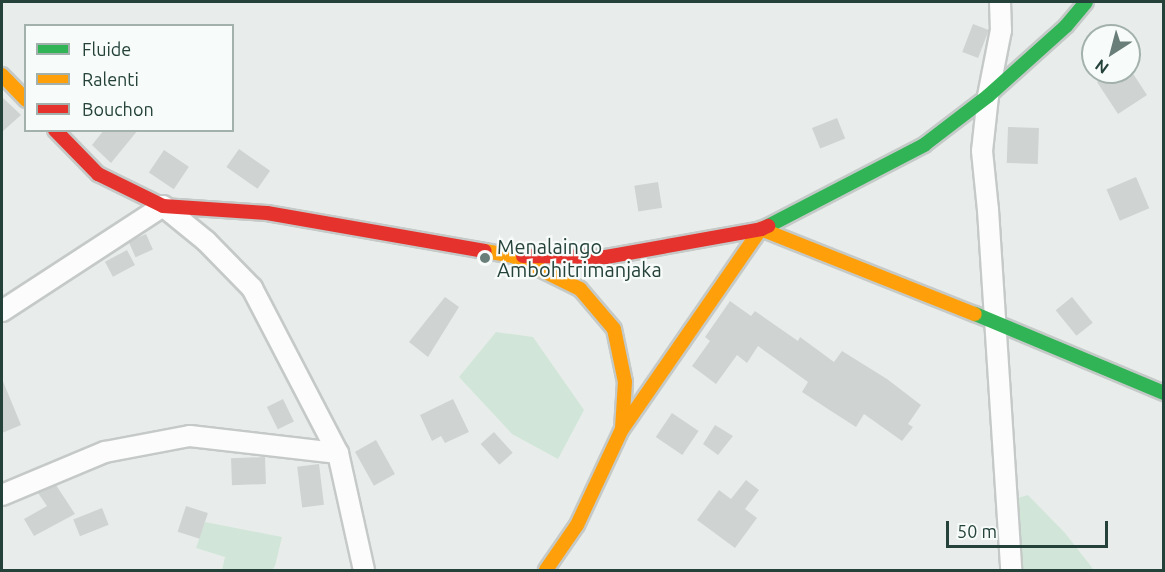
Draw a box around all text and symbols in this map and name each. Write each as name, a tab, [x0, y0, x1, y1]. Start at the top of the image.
legend	[24, 24, 234, 132]
north arrow	[1081, 24, 1141, 84]
text: Fluide	[82, 39, 131, 59]
text: N	[1091, 56, 1112, 78]
text: Ralenti	[82, 69, 139, 89]
text: Bouchon	[82, 99, 154, 119]
place label: Menalaingo Ambohitrimanjaka	[497, 234, 662, 281]
marker: Menalaingo Ambohitrimanjaka	[478, 251, 492, 265]
scale bar	[949, 509, 1111, 547]
text: 50 m	[957, 521, 997, 541]

